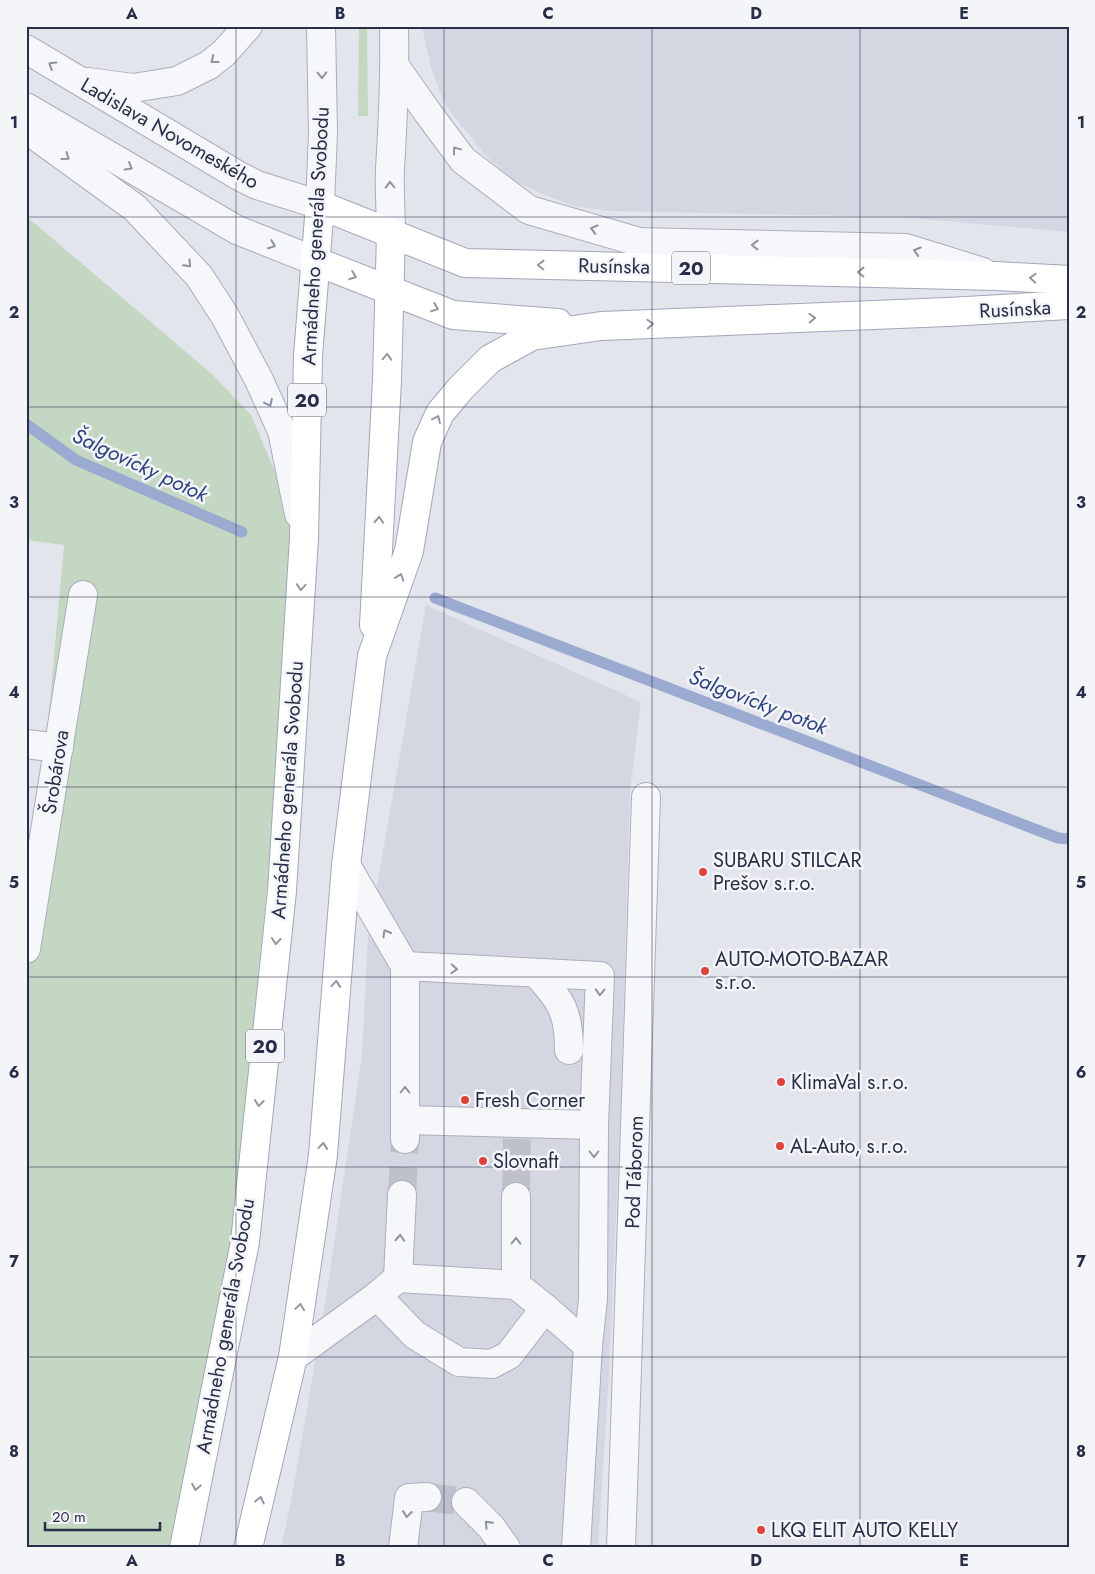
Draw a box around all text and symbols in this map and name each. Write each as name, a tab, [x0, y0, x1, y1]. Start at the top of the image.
text: A	[125, 2, 138, 25]
text: B	[335, 2, 345, 25]
text: C	[542, 2, 554, 25]
text: D	[750, 2, 762, 25]
text: E	[959, 2, 969, 25]
one-way arrow	[211, 55, 220, 63]
one-way arrow	[48, 61, 57, 71]
street label: Ladislava Novomeského	[75, 70, 264, 196]
one-way arrow	[317, 72, 327, 79]
street label: Armádneho generála Svobodu	[294, 106, 337, 366]
text: 1	[10, 111, 18, 134]
text: 1	[1077, 111, 1085, 134]
one-way arrow	[453, 146, 462, 156]
one-way arrow	[60, 151, 70, 160]
one-way arrow	[124, 161, 133, 171]
one-way arrow	[385, 181, 395, 189]
one-way arrow	[591, 224, 599, 234]
one-way arrow	[267, 239, 275, 249]
one-way arrow	[750, 239, 758, 250]
one-way arrow	[913, 247, 921, 257]
street label: Rusínska	[578, 251, 650, 282]
road number: 20	[672, 252, 710, 284]
one-way arrow	[182, 258, 191, 267]
one-way arrow	[536, 259, 544, 270]
one-way arrow	[856, 267, 864, 278]
one-way arrow	[348, 270, 356, 280]
one-way arrow	[1029, 272, 1037, 283]
street label: Rusínska	[978, 293, 1052, 326]
text: 2	[9, 301, 19, 324]
text: 2	[1076, 301, 1086, 324]
one-way arrow	[430, 302, 439, 313]
one-way arrow	[808, 312, 816, 323]
one-way arrow	[646, 319, 654, 330]
one-way arrow	[382, 353, 393, 361]
road number: 20	[288, 384, 326, 416]
one-way arrow	[263, 398, 274, 407]
one-way arrow	[431, 415, 442, 424]
water label: Šalgovícky potok	[67, 421, 214, 510]
text: 3	[9, 491, 19, 514]
text: 3	[1076, 491, 1086, 514]
one-way arrow	[374, 515, 385, 523]
one-way arrow	[394, 573, 404, 581]
one-way arrow	[295, 583, 306, 591]
street label: Armádneho generála Svobodu	[264, 660, 311, 920]
water label: Šalgovícky potok	[684, 662, 833, 743]
text: 4	[8, 681, 20, 704]
text: 4	[1075, 681, 1087, 704]
street label: Šrobárova	[35, 728, 76, 816]
place label: SUBARU STILCAR Prešov s.r.o.	[713, 846, 862, 898]
marker: SUBARU STILCAR Prešov s.r.o.	[697, 866, 709, 878]
text: 5	[9, 871, 19, 894]
text: 5	[1076, 871, 1086, 894]
one-way arrow	[382, 929, 392, 938]
one-way arrow	[271, 938, 282, 946]
place label: AUTO-MOTO-BAZAR s.r.o.	[715, 945, 888, 997]
one-way arrow	[450, 963, 458, 974]
marker: AUTO-MOTO-BAZAR s.r.o.	[699, 965, 711, 977]
one-way arrow	[331, 980, 342, 988]
one-way arrow	[594, 988, 605, 996]
road number: 20	[246, 1030, 284, 1062]
text: 6	[9, 1061, 19, 1084]
text: 6	[1076, 1061, 1086, 1084]
place label: KlimaVal s.r.o.	[791, 1068, 909, 1097]
marker: KlimaVal s.r.o.	[775, 1076, 787, 1088]
one-way arrow	[400, 1086, 410, 1094]
place label: Fresh Corner	[475, 1086, 585, 1115]
marker: Fresh Corner	[459, 1094, 471, 1106]
one-way arrow	[254, 1099, 265, 1107]
street label: Pod Táborom	[618, 1115, 651, 1229]
place label: AL-Auto, s.r.o.	[790, 1132, 908, 1161]
marker: AL-Auto, s.r.o.	[774, 1140, 786, 1152]
one-way arrow	[318, 1142, 329, 1150]
place label: Slovnaft	[493, 1147, 559, 1176]
one-way arrow	[589, 1150, 599, 1158]
marker: Slovnaft	[477, 1155, 489, 1167]
street label: Armádneho generála Svobodu	[189, 1196, 262, 1456]
one-way arrow	[394, 1234, 405, 1242]
one-way arrow	[511, 1237, 521, 1244]
text: 7	[9, 1250, 19, 1273]
text: 7	[1076, 1250, 1086, 1273]
one-way arrow	[295, 1303, 305, 1312]
text: 8	[9, 1440, 19, 1463]
text: 8	[1076, 1440, 1086, 1463]
one-way arrow	[191, 1483, 201, 1492]
one-way arrow	[254, 1496, 265, 1505]
scale bar	[45, 1499, 160, 1531]
text: 20 m	[52, 1506, 86, 1528]
one-way arrow	[402, 1510, 413, 1518]
place label: LKQ ELIT AUTO KELLY	[771, 1516, 959, 1545]
one-way arrow	[484, 1520, 493, 1529]
marker: LKQ ELIT AUTO KELLY	[755, 1524, 767, 1536]
text: A	[125, 1549, 138, 1572]
text: B	[335, 1549, 345, 1572]
text: C	[542, 1549, 554, 1572]
text: D	[750, 1549, 762, 1572]
text: E	[959, 1549, 969, 1572]

